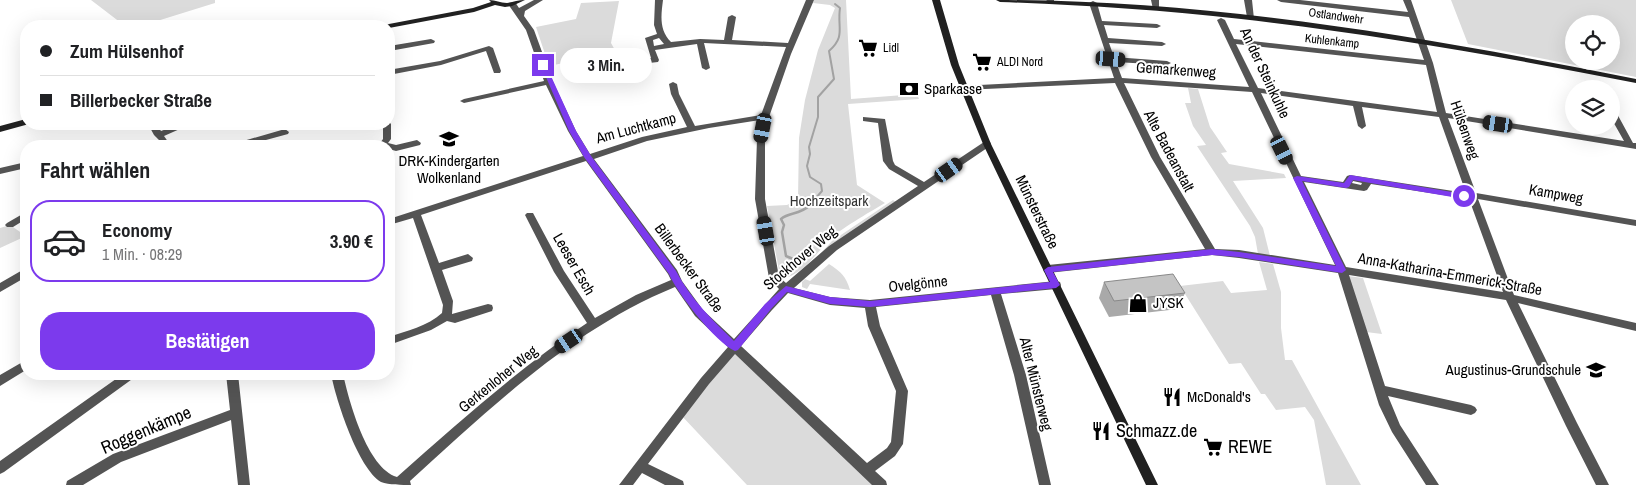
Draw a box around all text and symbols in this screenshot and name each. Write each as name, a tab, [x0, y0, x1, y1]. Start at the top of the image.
street label: Ostlandwehr	[1308, 4, 1365, 28]
map controls	[1565, 15, 1620, 135]
button: locate	[1565, 15, 1620, 70]
street label: An der Steinkuhle	[1235, 23, 1296, 122]
street label: Kuhlenkamp	[1304, 30, 1360, 52]
supermarket icon: Lidl	[857, 37, 879, 59]
text: Zum Hülsenhof	[70, 38, 183, 64]
place label: Lidl	[883, 40, 899, 56]
callout: 3 Min.	[560, 48, 653, 82]
car	[1095, 50, 1126, 68]
supermarket icon: ALDI Nord	[971, 51, 993, 73]
route end	[532, 54, 554, 76]
text: 3 Min.	[587, 54, 625, 76]
place label: ALDI Nord	[996, 54, 1043, 70]
street label: Gemarkenweg	[1135, 56, 1217, 83]
bank icon: Sparkasse	[898, 78, 920, 100]
place label: Sparkasse	[924, 78, 982, 99]
button: layers	[1565, 80, 1620, 135]
text: Billerbecker Straße	[70, 87, 212, 113]
street label: Hülsenweg	[1446, 98, 1485, 162]
street label: Alte Badeanstalt	[1139, 105, 1200, 196]
street label: Am Luchtkamp	[593, 107, 678, 149]
car	[752, 112, 773, 144]
car	[1482, 114, 1513, 134]
school or university icon: DRK-Kindergarten Wolkenland	[438, 128, 460, 150]
car	[1268, 133, 1295, 167]
place label: DRK-Kindergarten Wolkenland	[398, 150, 500, 188]
text: Fahrt wählen	[40, 155, 150, 185]
car	[932, 155, 965, 185]
street label: Münsterstraße	[1011, 172, 1064, 252]
street label: Kampweg	[1527, 178, 1585, 209]
route start	[1453, 185, 1475, 207]
park label: Hochzeitspark	[790, 190, 869, 211]
car	[756, 215, 775, 247]
text: Economy	[102, 217, 172, 243]
icon: car	[42, 219, 87, 264]
street label: Billerbecker Straße	[650, 219, 729, 317]
street label: Stockhover Weg	[758, 221, 841, 295]
text: 3.90 €	[330, 228, 373, 254]
street label: Leeser Esch	[548, 229, 601, 299]
text: 1 Min. · 08:29	[102, 243, 182, 265]
street label: Anna-Katharina-Emmerick-Straße	[1355, 247, 1544, 300]
street label: Ovelgönne	[887, 270, 949, 297]
shop icon: JYSK	[1127, 292, 1149, 314]
place label: JYSK	[1153, 292, 1185, 313]
button: Bestätigen	[40, 312, 375, 370]
car	[552, 326, 585, 356]
street label: Alter Münsterweg	[1014, 334, 1058, 433]
street label: Gerkenloher Weg	[454, 340, 542, 417]
place label: Augustinus-Grundschule	[1445, 359, 1581, 380]
school or university icon: Augustinus-Grundschule	[1585, 359, 1607, 381]
restaurant icon: McDonald's	[1161, 386, 1183, 408]
place label: McDonald's	[1187, 386, 1251, 407]
street label: Roggenkämpe	[97, 399, 195, 460]
place label: Schmazz.de	[1116, 418, 1197, 443]
restaurant icon: Schmazz.de	[1090, 420, 1112, 442]
place label: REWE	[1228, 434, 1272, 459]
supermarket icon: REWE	[1202, 436, 1224, 458]

